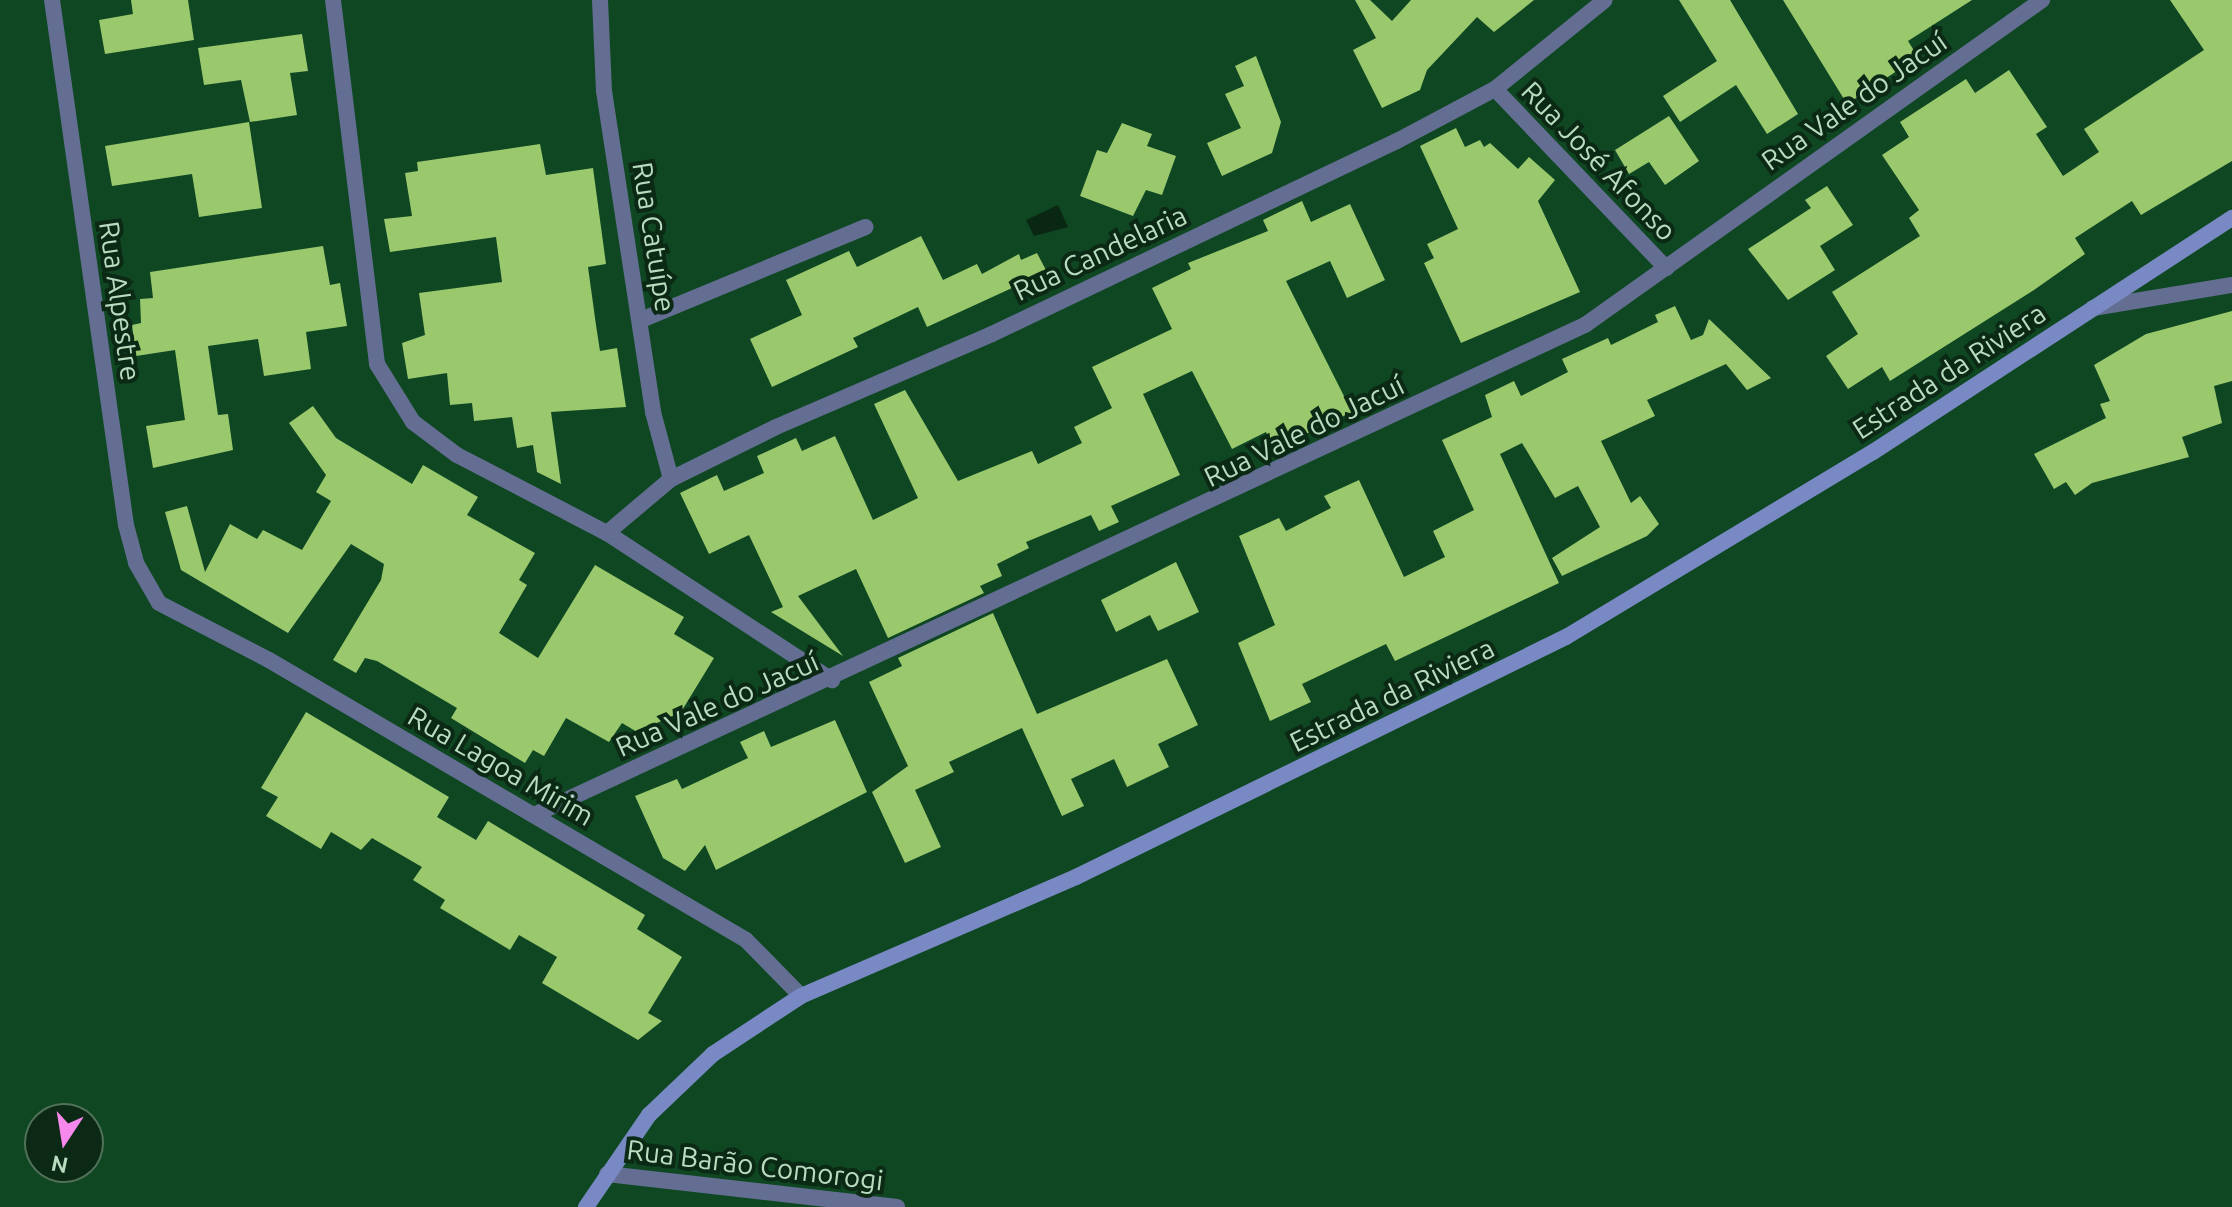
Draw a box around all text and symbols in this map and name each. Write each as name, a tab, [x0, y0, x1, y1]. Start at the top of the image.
street label: Rua Vale do Jacuí	[1755, 25, 1953, 177]
street label: Rua José Afonso	[1515, 74, 1683, 248]
street label: Rua Catuípe	[626, 160, 682, 314]
street label: Rua Candelaria	[1008, 198, 1192, 308]
street label: Rua Alpestre	[92, 219, 148, 383]
street label: Estrada da Riviera	[1846, 296, 2052, 446]
street label: Rua Vale do Jacuí	[1199, 368, 1409, 494]
street label: Estrada da Riviera	[1284, 631, 1500, 759]
street label: Rua Vale do Jacuí	[610, 644, 824, 764]
street label: Rua Lagoa Mirim	[402, 699, 600, 833]
north arrow	[24, 1103, 104, 1183]
street label: Rua Barão Comorogi	[625, 1133, 885, 1197]
text: N	[49, 1151, 70, 1179]

